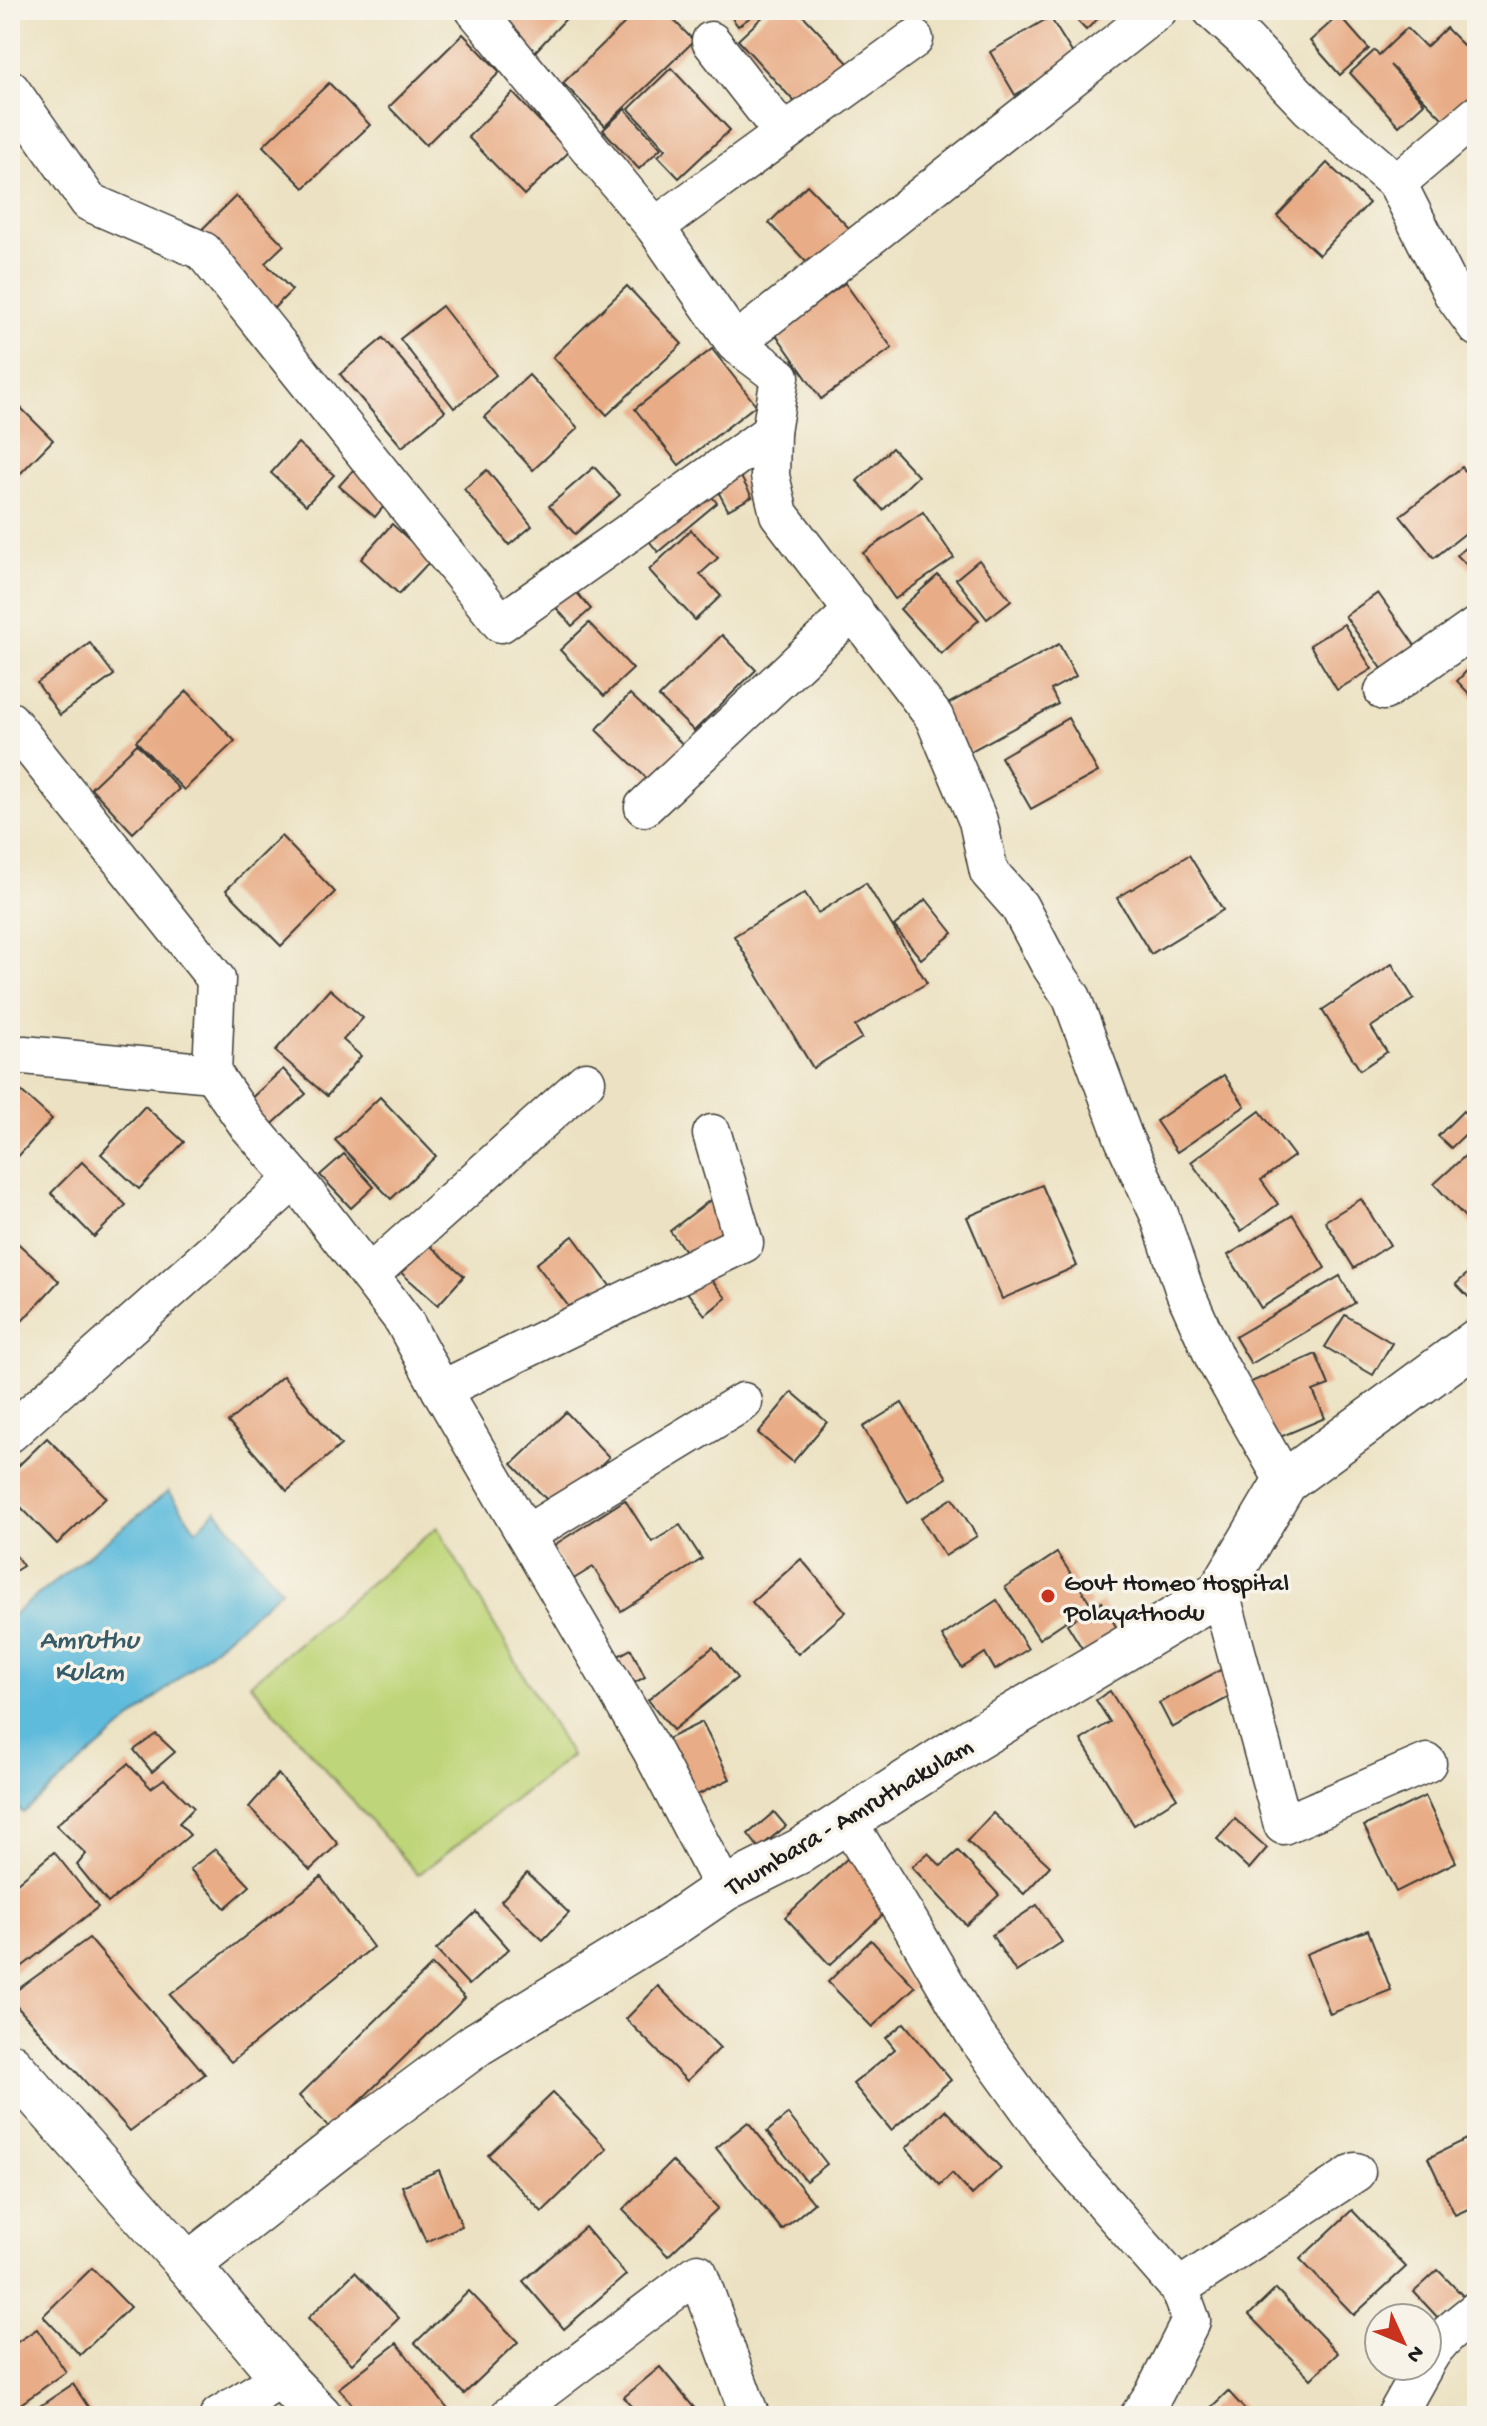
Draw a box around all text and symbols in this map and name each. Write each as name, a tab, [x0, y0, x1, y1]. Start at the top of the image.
place label: Govt Homeo Hospital Polayathodu	[1063, 1570, 1289, 1631]
marker: Govt Homeo Hospital Polayathodu	[1039, 1587, 1057, 1605]
water label: Amruthu Kulam	[39, 1625, 141, 1690]
street label: Thumbara - Amruthakulam	[719, 1733, 980, 1906]
north arrow	[1363, 2302, 1443, 2382]
text: N	[1400, 2339, 1429, 2367]

